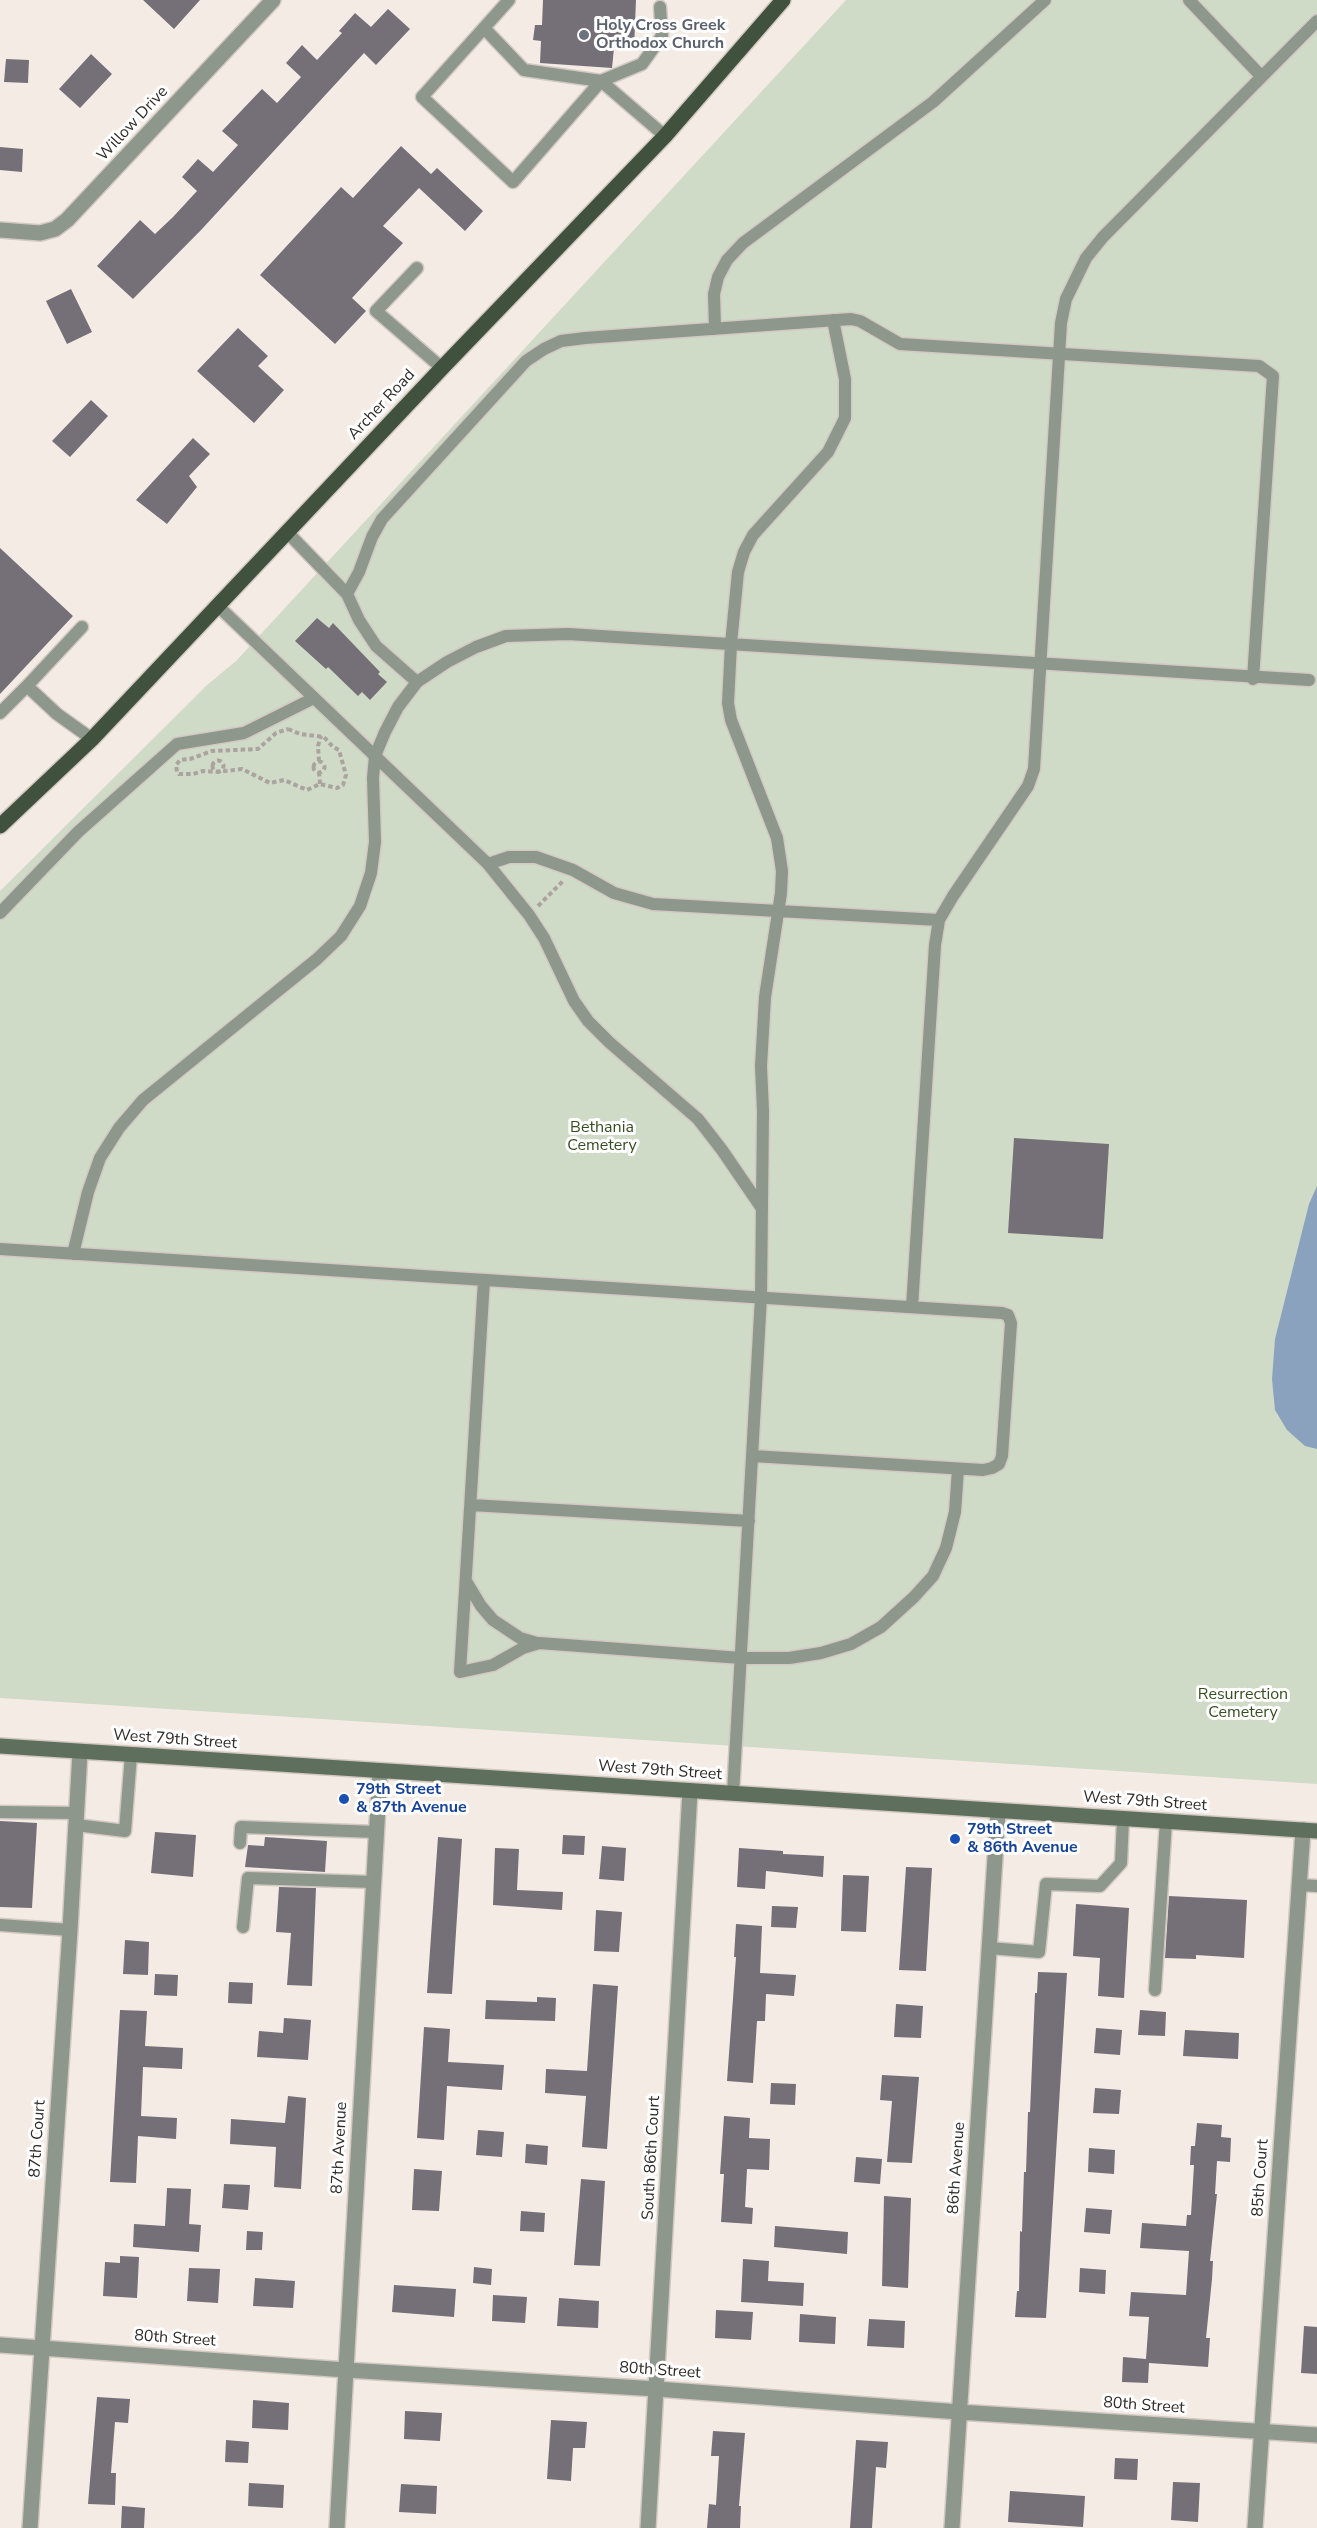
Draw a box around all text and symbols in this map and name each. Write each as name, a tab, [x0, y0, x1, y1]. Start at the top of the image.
place label: Holy Cross Greek Orthodox Church	[596, 16, 725, 54]
marker: Holy Cross Greek Orthodox Church	[577, 28, 591, 42]
street label: Willow Drive	[94, 83, 172, 165]
street label: Archer Road	[345, 366, 419, 444]
park label: Bethania Cemetery	[567, 1118, 637, 1156]
park label: Resurrection Cemetery	[1198, 1685, 1288, 1723]
street label: West 79th Street	[112, 1726, 238, 1754]
street label: West 79th Street	[597, 1757, 723, 1785]
place label: 79th Street & 87th Avenue	[356, 1780, 467, 1818]
street label: West 79th Street	[1082, 1788, 1208, 1816]
marker: 79th Street & 87th Avenue	[337, 1792, 351, 1806]
place label: 79th Street & 86th Avenue	[967, 1820, 1078, 1858]
marker: 79th Street & 86th Avenue	[948, 1832, 962, 1846]
street label: South 86th Court	[639, 2095, 665, 2221]
street label: 87th Court	[26, 2100, 50, 2178]
street label: 87th Avenue	[328, 2101, 352, 2195]
street label: 86th Avenue	[944, 2121, 970, 2215]
street label: 85th Court	[1249, 2139, 1273, 2217]
street label: 80th Street	[134, 2327, 216, 2351]
street label: 80th Street	[619, 2359, 701, 2383]
street label: 80th Street	[1103, 2394, 1185, 2418]

